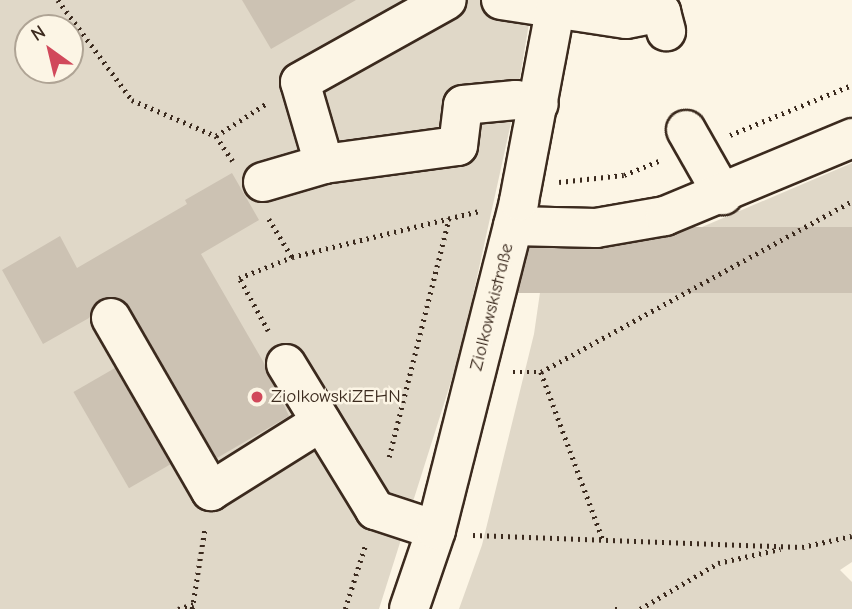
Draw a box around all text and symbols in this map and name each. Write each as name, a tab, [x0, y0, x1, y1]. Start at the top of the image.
north arrow	[14, 14, 84, 84]
text: N	[27, 21, 50, 46]
street label: Ziolkowskistraße	[465, 241, 519, 373]
place label: ZiolkowskiZEHN	[271, 386, 401, 408]
marker: ZiolkowskiZEHN	[249, 389, 265, 405]

